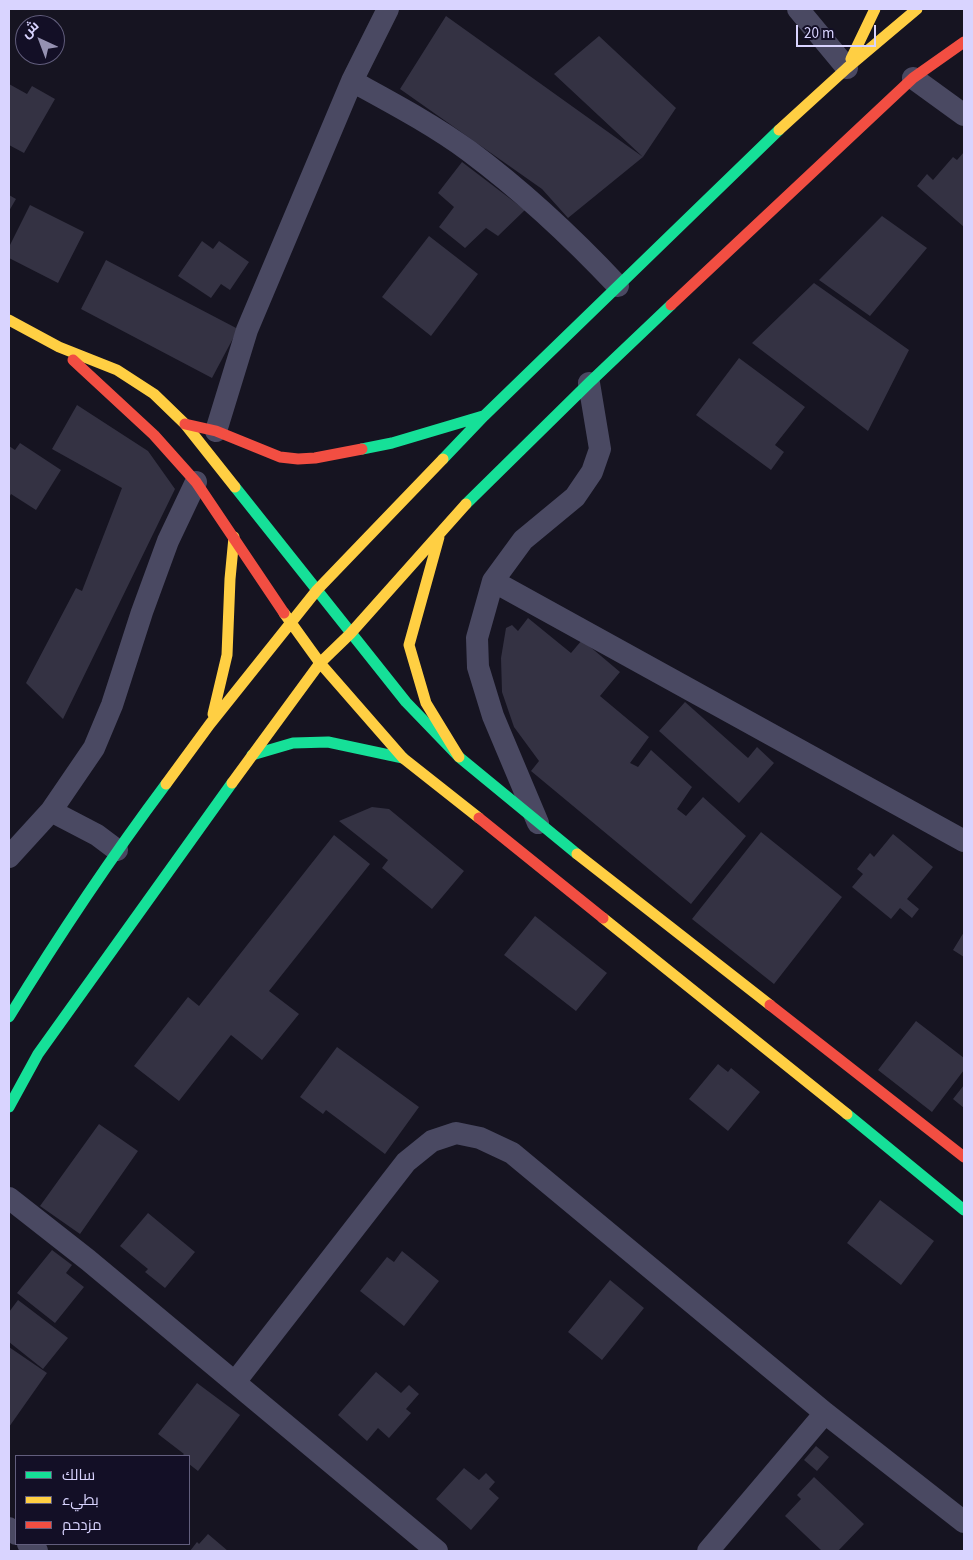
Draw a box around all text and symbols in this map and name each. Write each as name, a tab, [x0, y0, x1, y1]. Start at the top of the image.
north arrow	[15, 15, 65, 65]
scale bar	[798, 15, 878, 47]
text: ش	[17, 16, 44, 43]
text: 20 m	[804, 23, 834, 44]
legend	[15, 1455, 190, 1545]
text: سالك	[62, 1465, 95, 1486]
text: بطيء	[62, 1490, 99, 1511]
text: مزدحم	[62, 1515, 102, 1536]

